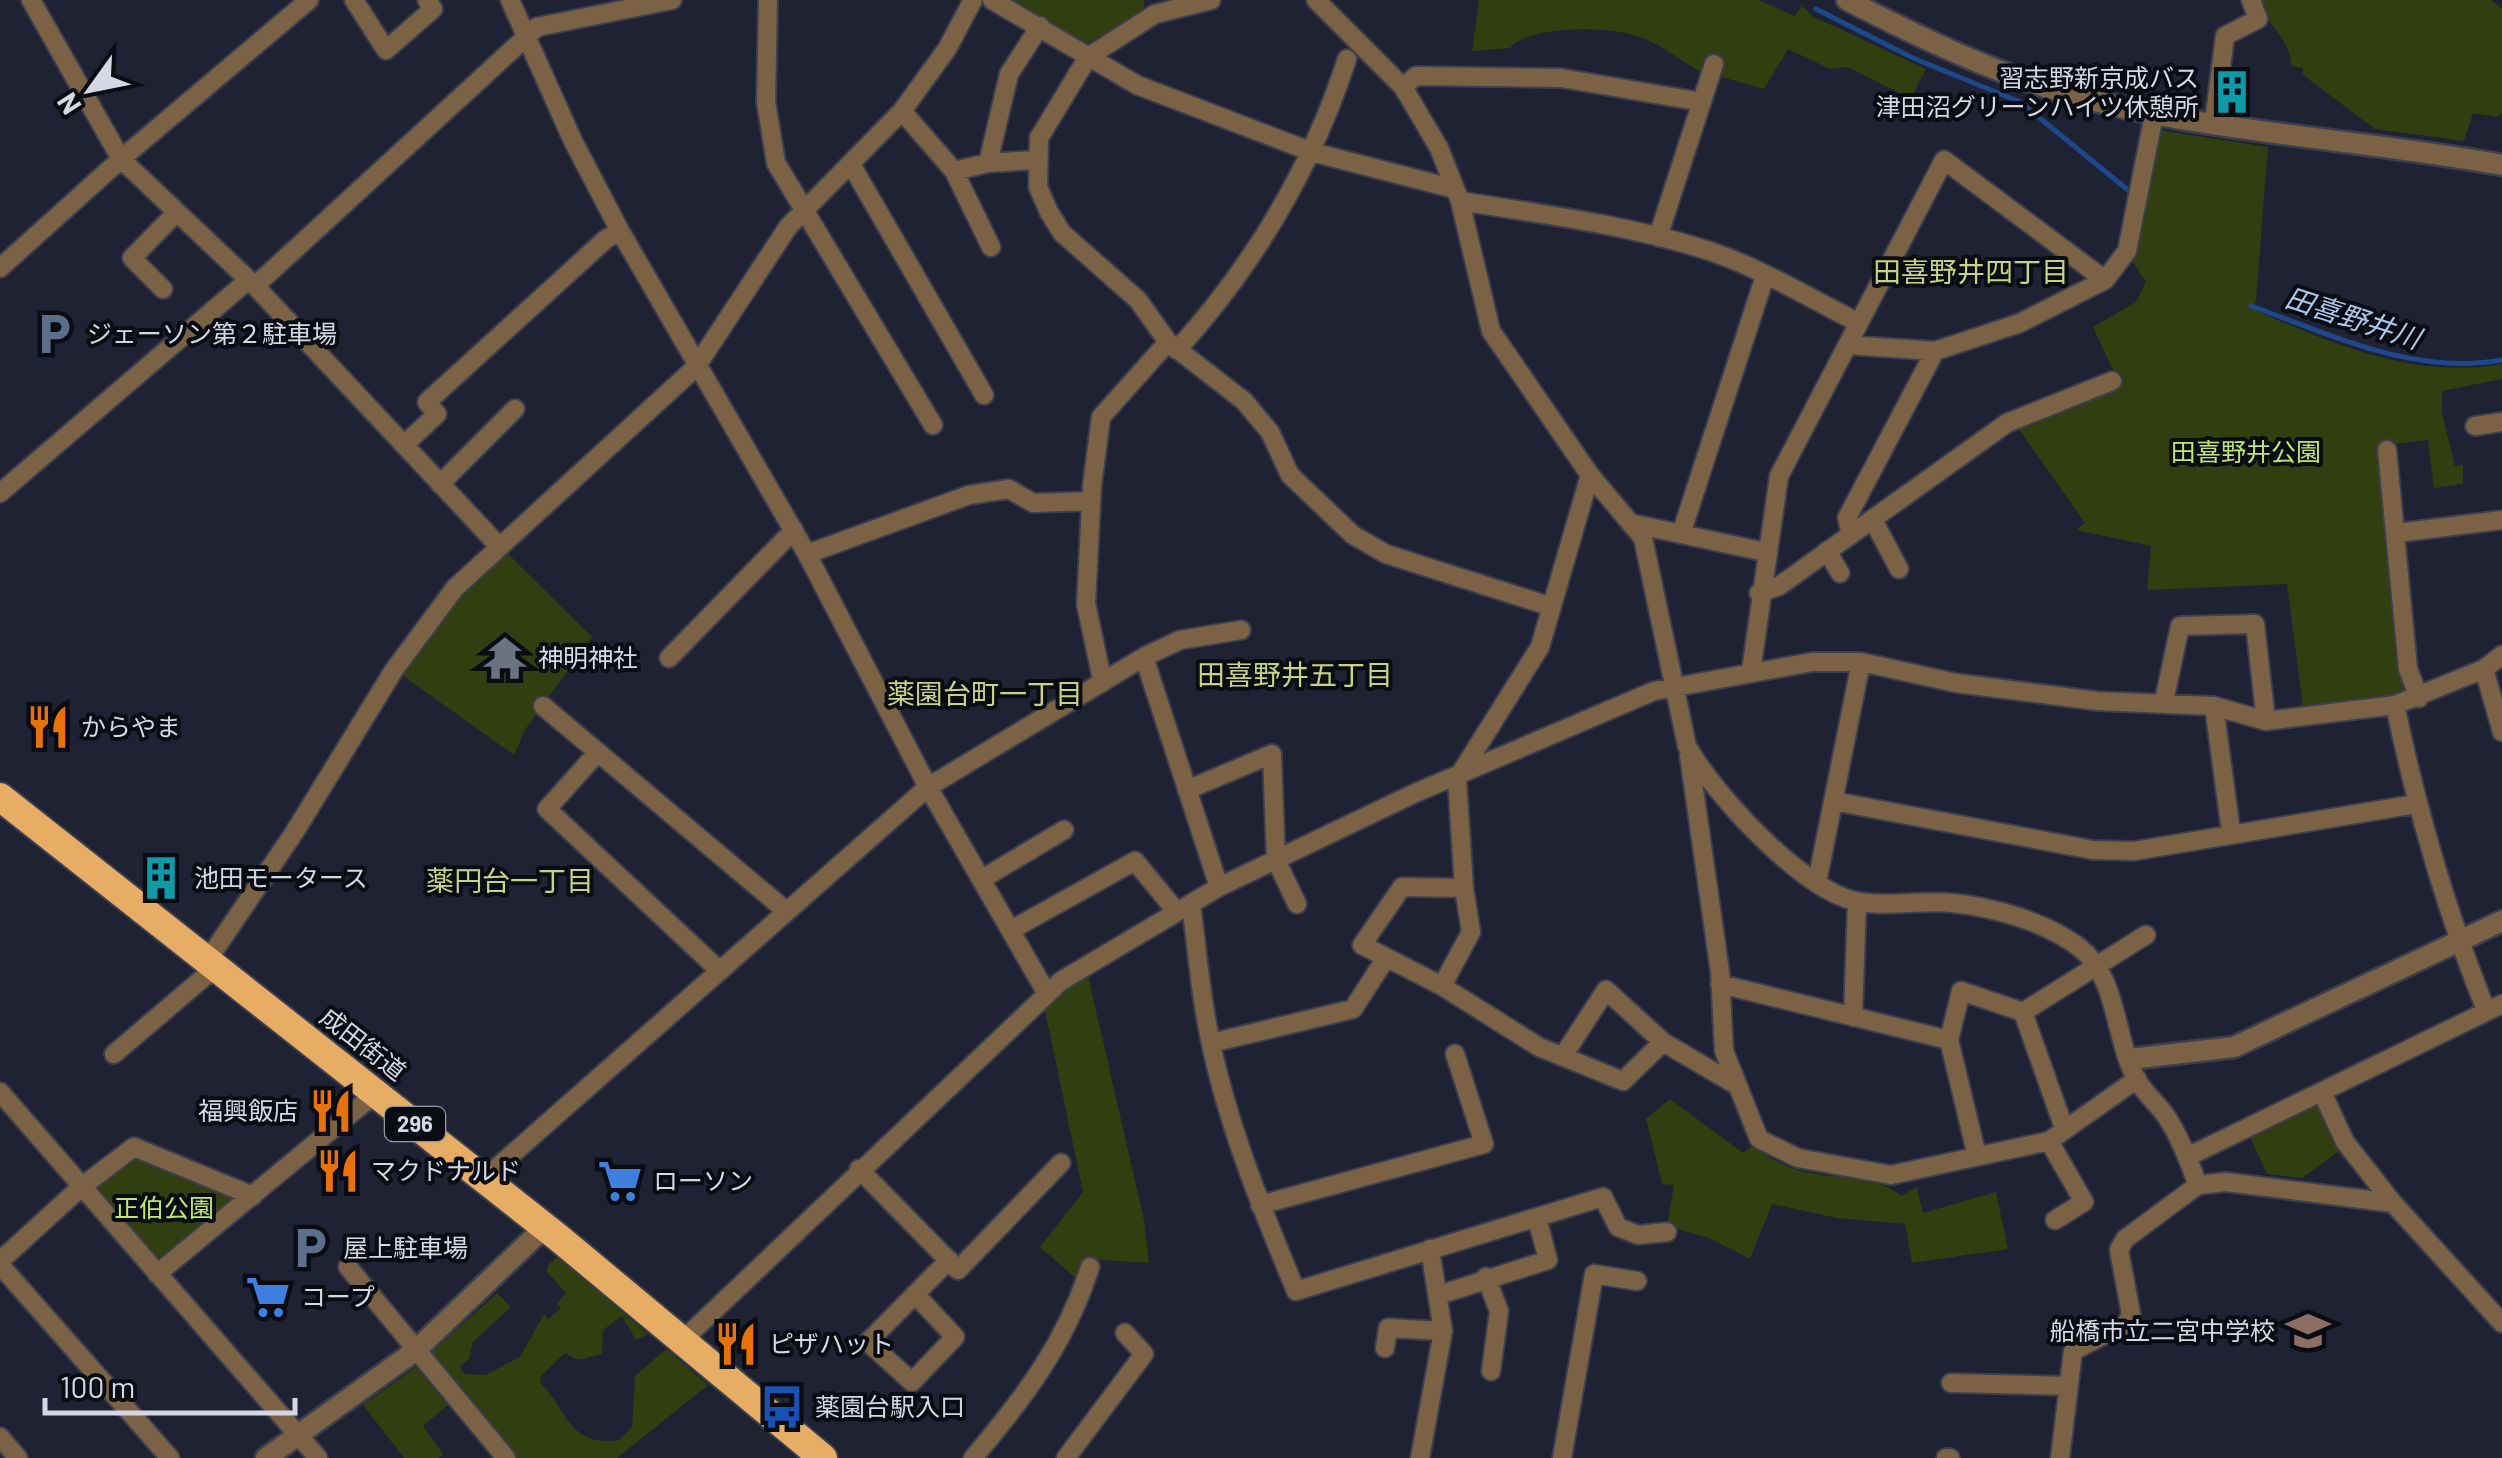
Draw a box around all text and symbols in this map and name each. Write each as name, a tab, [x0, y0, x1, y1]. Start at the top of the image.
north arrow	[40, 40, 140, 140]
place label: 習志野新京成バス 津田沼グリーンハイツ休憩所	[1876, 62, 2199, 121]
building icon: 習志野新京成バス 津田沼グリーンハイツ休憩所	[2208, 68, 2256, 116]
text: N	[49, 87, 88, 121]
district label: 田喜野井四丁目	[1873, 254, 2069, 288]
water label: 田喜野井川	[2281, 279, 2428, 356]
parking icon: ジェーソン第２駐車場	[30, 310, 78, 358]
place label: ジェーソン第２駐車場	[87, 318, 337, 348]
park label: 田喜野井公園	[2171, 436, 2321, 466]
temple icon: 神明神社	[481, 634, 529, 682]
place label: 神明神社	[538, 642, 638, 672]
district label: 田喜野井五丁目	[1197, 657, 1393, 691]
district label: 薬園台町一丁目	[887, 676, 1083, 710]
restaurant icon: からやま	[24, 703, 72, 751]
place label: からやま	[81, 711, 181, 741]
building icon: 池田モータース	[137, 854, 185, 902]
place label: 池田モータース	[194, 862, 368, 892]
district label: 薬円台一丁目	[426, 863, 594, 897]
street label: 成田街道	[315, 1001, 412, 1086]
restaurant icon: 福興飯店	[307, 1087, 355, 1135]
place label: 福興飯店	[198, 1095, 298, 1125]
road number: 296	[385, 1107, 445, 1141]
restaurant icon: マクドナルド	[314, 1147, 362, 1195]
place label: マクドナルド	[371, 1155, 521, 1185]
supermarket icon: ローソン	[596, 1157, 644, 1205]
place label: ローソン	[653, 1165, 753, 1195]
park label: 正伯公園	[114, 1192, 214, 1222]
parking icon: 屋上駐車場	[286, 1224, 334, 1272]
place label: 屋上駐車場	[343, 1232, 468, 1262]
supermarket icon: コープ	[244, 1273, 292, 1321]
place label: コープ	[301, 1281, 375, 1311]
school or university icon: 船橋市立二宮中学校	[2284, 1307, 2332, 1355]
place label: 船橋市立二宮中学校	[2050, 1315, 2275, 1345]
restaurant icon: ピザハット	[712, 1320, 760, 1368]
place label: ピザハット	[769, 1328, 894, 1358]
scale bar	[45, 1353, 295, 1415]
text: 100 m	[60, 1368, 135, 1404]
bus stop icon: 薬園台駅入口	[758, 1383, 806, 1431]
place label: 薬園台駅入口	[815, 1391, 965, 1421]

